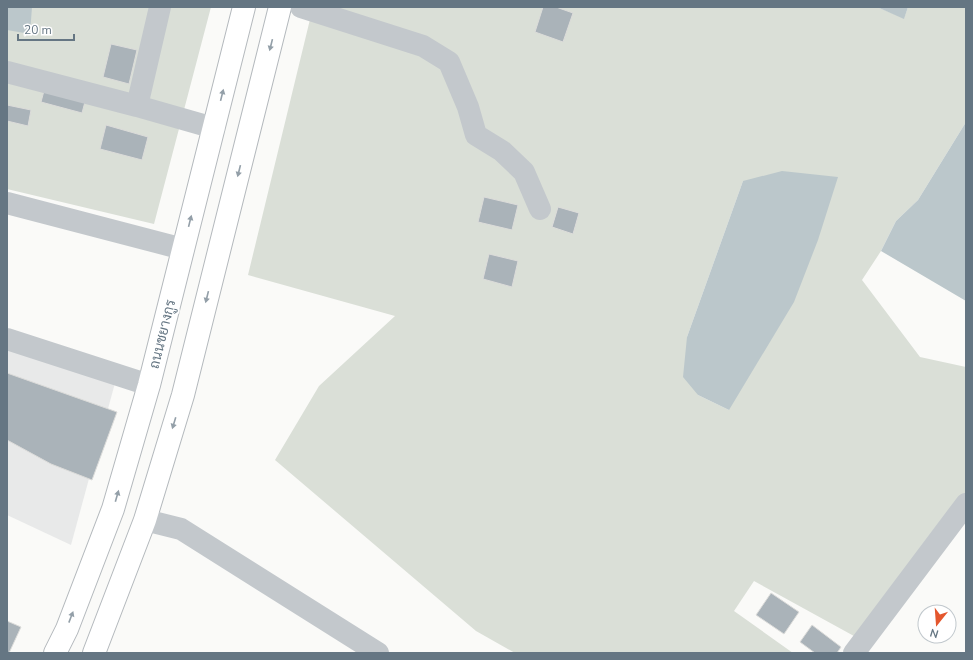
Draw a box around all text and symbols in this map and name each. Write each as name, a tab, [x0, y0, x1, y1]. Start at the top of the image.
scale bar	[18, 16, 74, 42]
text: 20 m	[24, 22, 52, 38]
one-way arrow	[267, 39, 273, 51]
one-way arrow	[219, 89, 225, 101]
one-way arrow	[236, 165, 242, 177]
one-way arrow	[188, 215, 194, 228]
one-way arrow	[204, 291, 210, 303]
street label: ถนนชยางกูร	[145, 297, 180, 371]
one-way arrow	[171, 417, 177, 429]
one-way arrow	[114, 489, 120, 501]
north arrow	[917, 604, 957, 644]
one-way arrow	[69, 611, 75, 623]
text: N	[928, 625, 940, 641]

